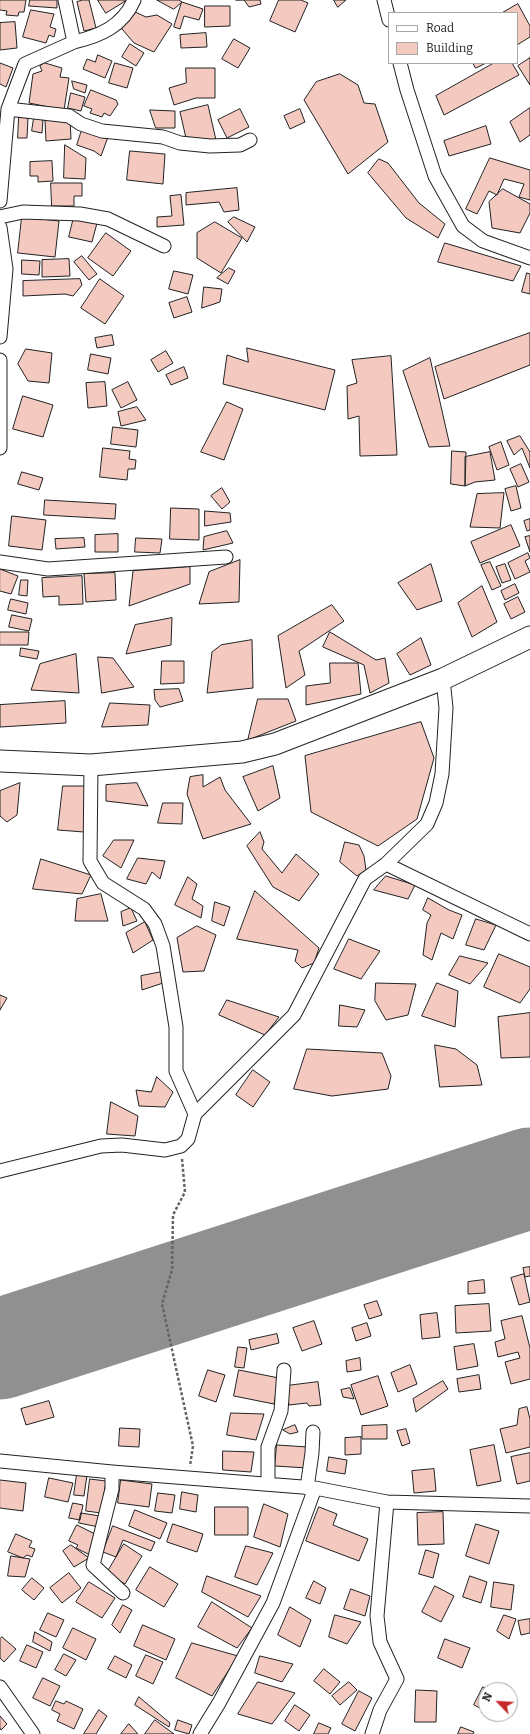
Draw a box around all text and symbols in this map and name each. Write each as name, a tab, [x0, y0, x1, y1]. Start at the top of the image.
legend	[388, 12, 518, 64]
text: Road	[426, 21, 454, 35]
text: Building	[426, 41, 473, 55]
north arrow	[478, 1682, 518, 1722]
text: N	[480, 1691, 495, 1704]

